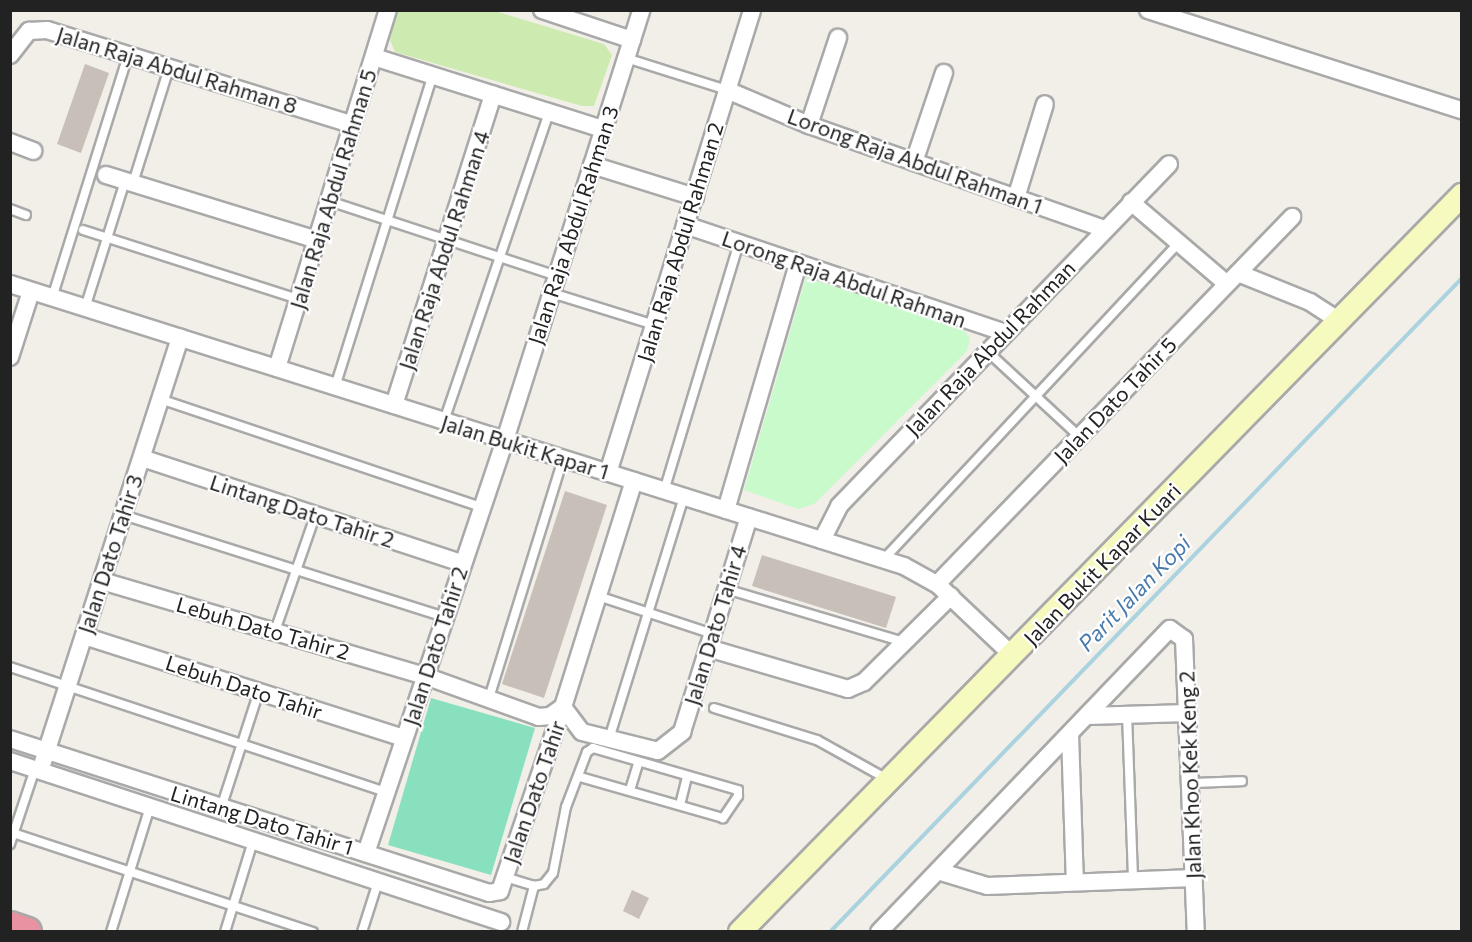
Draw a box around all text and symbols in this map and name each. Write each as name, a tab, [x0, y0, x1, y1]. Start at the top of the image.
street label: Jalan Raja Abdul Rahman 8	[54, 21, 300, 119]
street label: Jalan Raja Abdul Rahman 5	[284, 66, 382, 312]
street label: Jalan Raja Abdul Rahman 3	[522, 103, 624, 347]
street label: Lorong Raja Abdul Rahman 1	[784, 103, 1046, 219]
street label: Jalan Raja Abdul Rahman 2	[632, 119, 728, 365]
street label: Jalan Raja Abdul Rahman 4	[393, 127, 495, 373]
street label: Lorong Raja Abdul Rahman	[719, 225, 969, 333]
street label: Jalan Raja Abdul Rahman	[900, 255, 1080, 441]
street label: Jalan Dato Tahir 5	[1048, 332, 1182, 468]
street label: Jalan Bukit Kapar 1	[438, 410, 612, 484]
street label: Lintang Dato Tahir 2	[207, 469, 397, 553]
street label: Jalan Dato Tahir 3	[72, 471, 148, 637]
street label: Jalan Bukit Kapar Kuari	[1018, 478, 1186, 650]
water label: Parit Jalan Kopi	[1072, 530, 1196, 656]
street label: Jalan Dato Tahir 4	[679, 542, 751, 708]
street label: Jalan Dato Tahir 2	[398, 564, 472, 728]
street label: Lebuh Dato Tahir 2	[174, 591, 352, 665]
street label: Lebuh Dato Tahir	[162, 650, 326, 724]
street label: Jalan Khoo Kek Keng 2	[1174, 671, 1206, 879]
street label: Jalan Dato Tahir	[498, 717, 570, 867]
street label: Lintang Dato Tahir 1	[168, 780, 356, 860]

